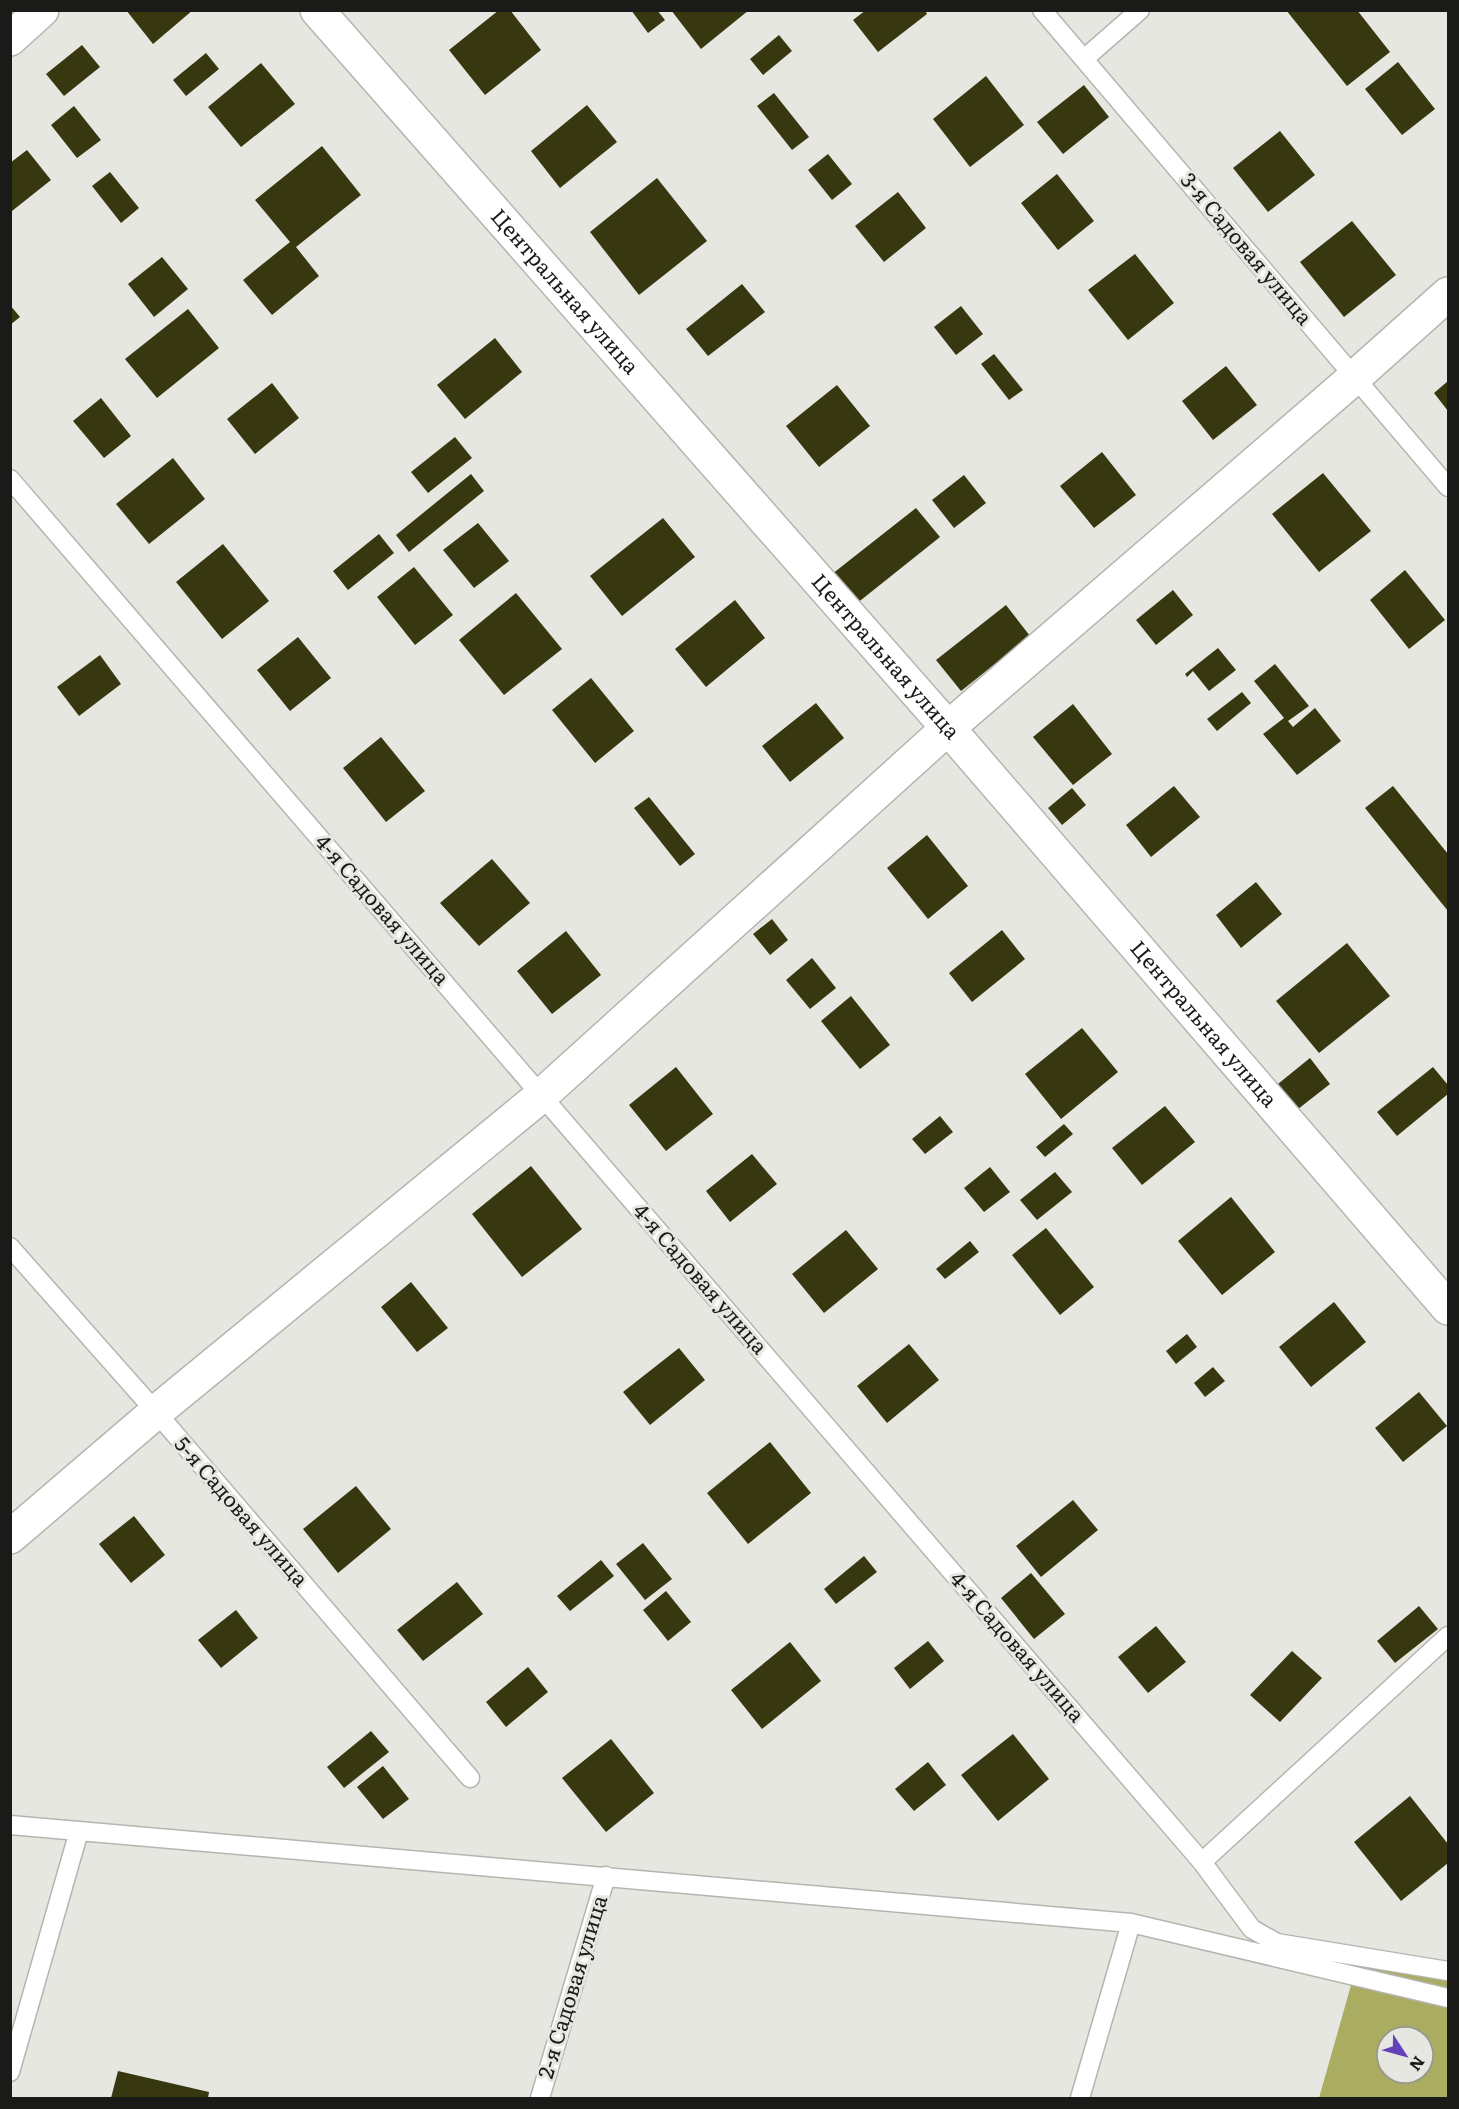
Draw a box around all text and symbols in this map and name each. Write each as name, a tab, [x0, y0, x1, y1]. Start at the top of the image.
street label: 3-я Садовая улица	[1175, 164, 1322, 331]
street label: Центральная улица	[485, 200, 648, 380]
street label: Центральная улица	[806, 565, 969, 745]
street label: 4-я Садовая улица	[310, 826, 459, 991]
street label: Центральная улица	[1125, 932, 1286, 1113]
street label: 4-я Садовая улица	[628, 1195, 777, 1360]
street label: 5-я Садовая улица	[169, 1428, 317, 1593]
street label: 4-я Садовая улица	[945, 1563, 1094, 1728]
street label: 2-я Садовая улица	[528, 1890, 613, 2082]
north arrow	[1375, 2025, 1435, 2085]
text: N	[1404, 2052, 1432, 2077]

